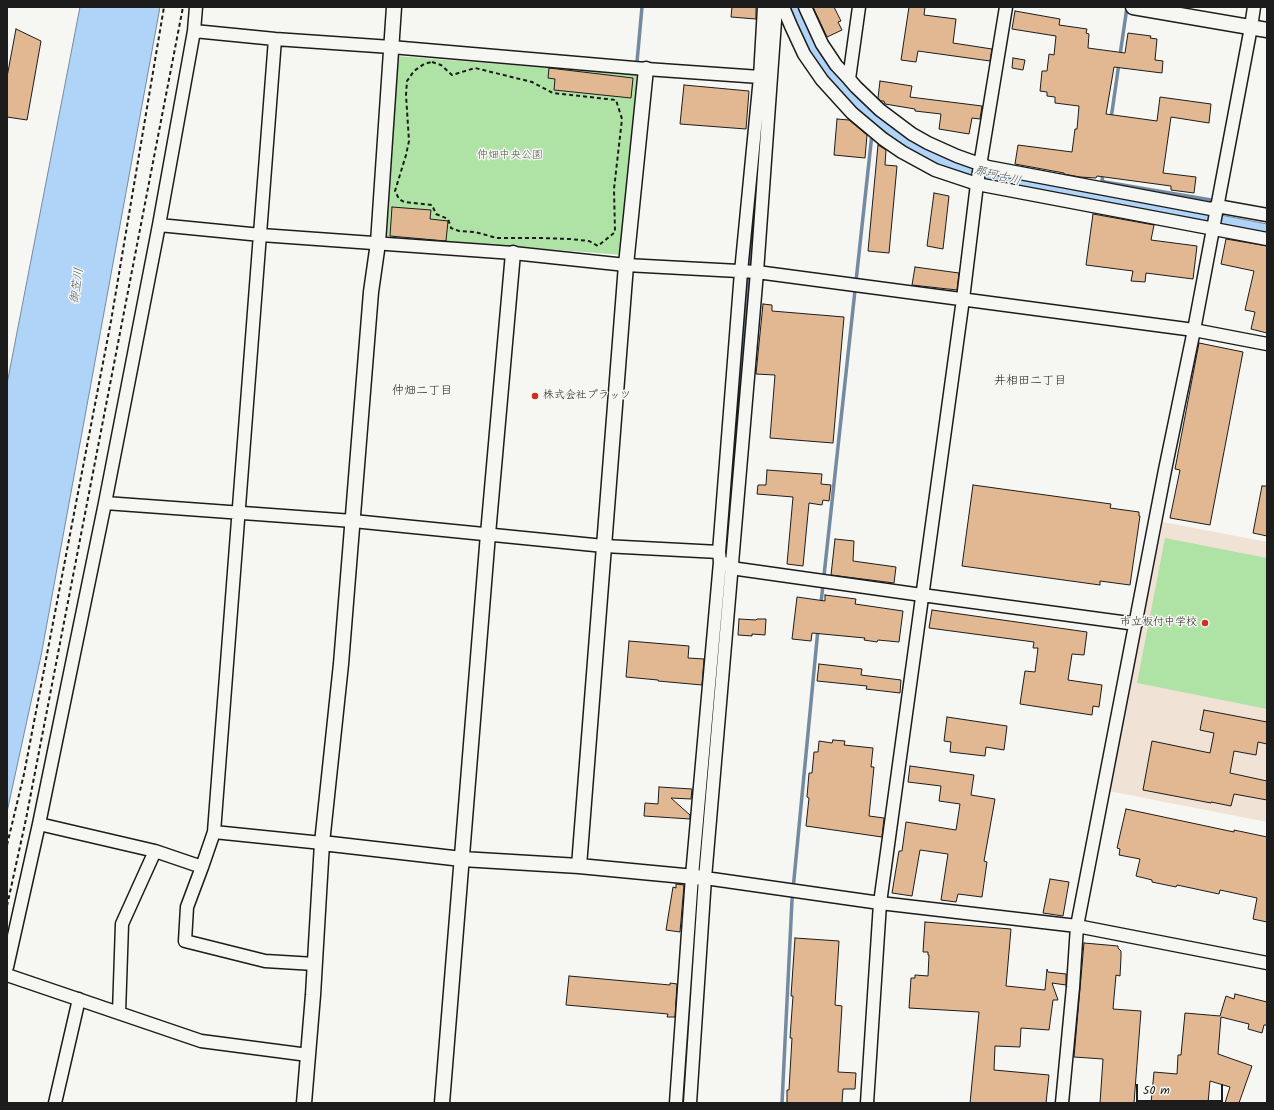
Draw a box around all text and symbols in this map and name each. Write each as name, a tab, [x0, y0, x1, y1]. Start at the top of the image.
park label: 仲畑中央公園	[477, 149, 543, 163]
water label: 那珂古川	[972, 164, 1022, 190]
water label: 御笠川	[68, 267, 88, 305]
district label: 井相田二丁目	[994, 375, 1066, 389]
district label: 仲畑二丁目	[392, 385, 452, 399]
place label: 株式会社プラッツ	[543, 389, 631, 403]
marker: 株式会社プラッツ	[530, 391, 540, 401]
place label: 市立板付中学校	[1120, 616, 1197, 630]
marker: 市立板付中学校	[1200, 618, 1210, 628]
scale bar	[1138, 1076, 1225, 1102]
text: 50 m	[1143, 1081, 1170, 1100]

